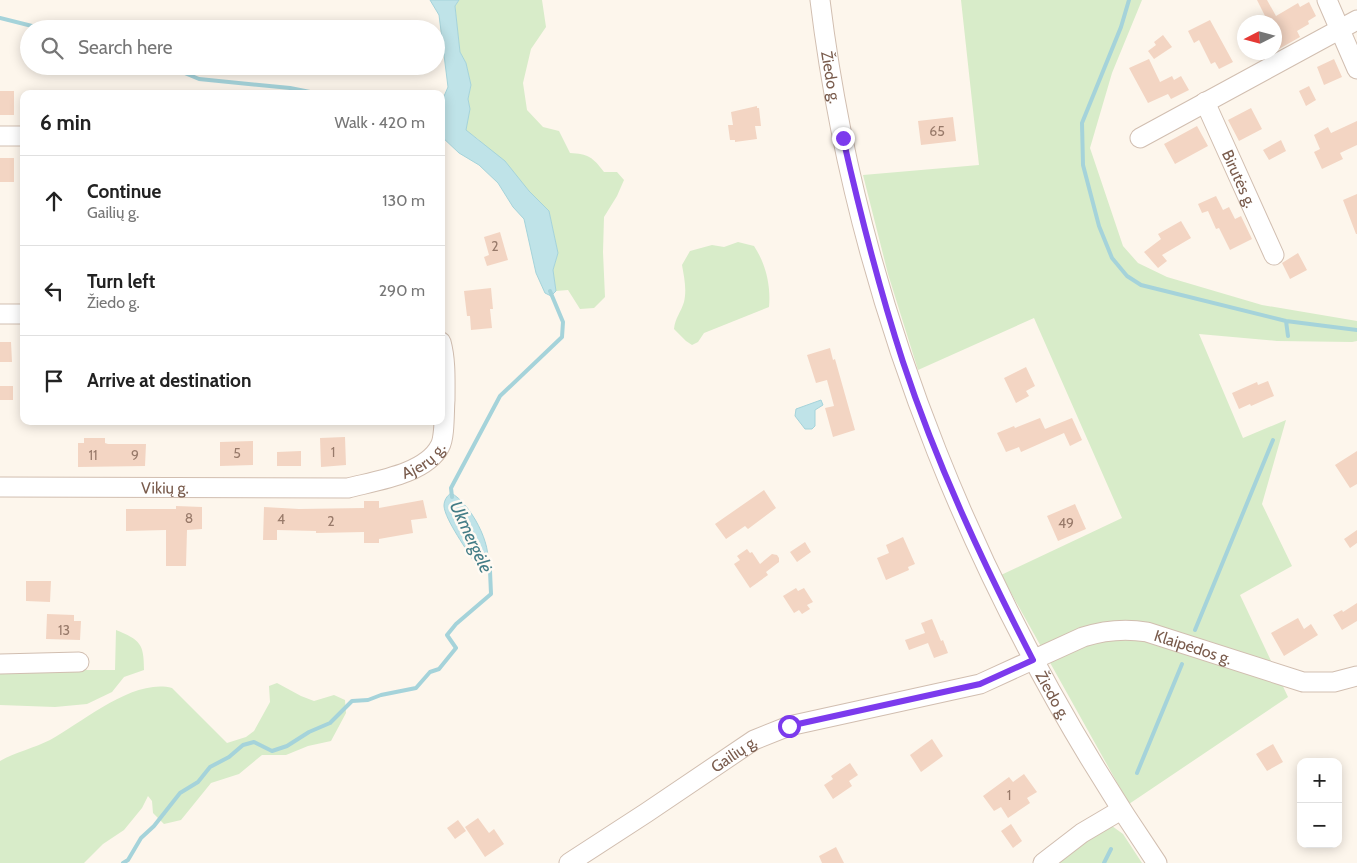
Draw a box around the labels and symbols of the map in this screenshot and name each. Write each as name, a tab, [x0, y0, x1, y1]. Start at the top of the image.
north arrow	[1237, 15, 1282, 60]
street label: Žiedo g.	[817, 50, 845, 105]
house number: 65	[929, 122, 945, 140]
route end	[832, 127, 855, 150]
street label: Birutės g.	[1218, 147, 1260, 211]
house number: 2	[491, 237, 499, 255]
street label: Ajerų g.	[399, 440, 450, 483]
house number: 1	[331, 443, 335, 461]
house number: 5	[233, 444, 241, 462]
house number: 11	[88, 446, 98, 464]
house number: 9	[131, 446, 139, 464]
street label: Vikių g.	[141, 478, 189, 498]
water label: Ukmergėlė	[445, 498, 497, 576]
house number: 8	[185, 509, 193, 527]
house number: 4	[277, 510, 285, 528]
house number: 2	[327, 512, 335, 530]
house number: 49	[1058, 514, 1074, 532]
house number: 13	[58, 621, 70, 639]
street label: Klaipėdos g.	[1152, 626, 1234, 669]
street label: Žiedo g.	[1032, 668, 1074, 723]
route start	[778, 715, 801, 738]
street label: Gailių g.	[707, 731, 760, 776]
house number: 1	[1007, 786, 1011, 804]

